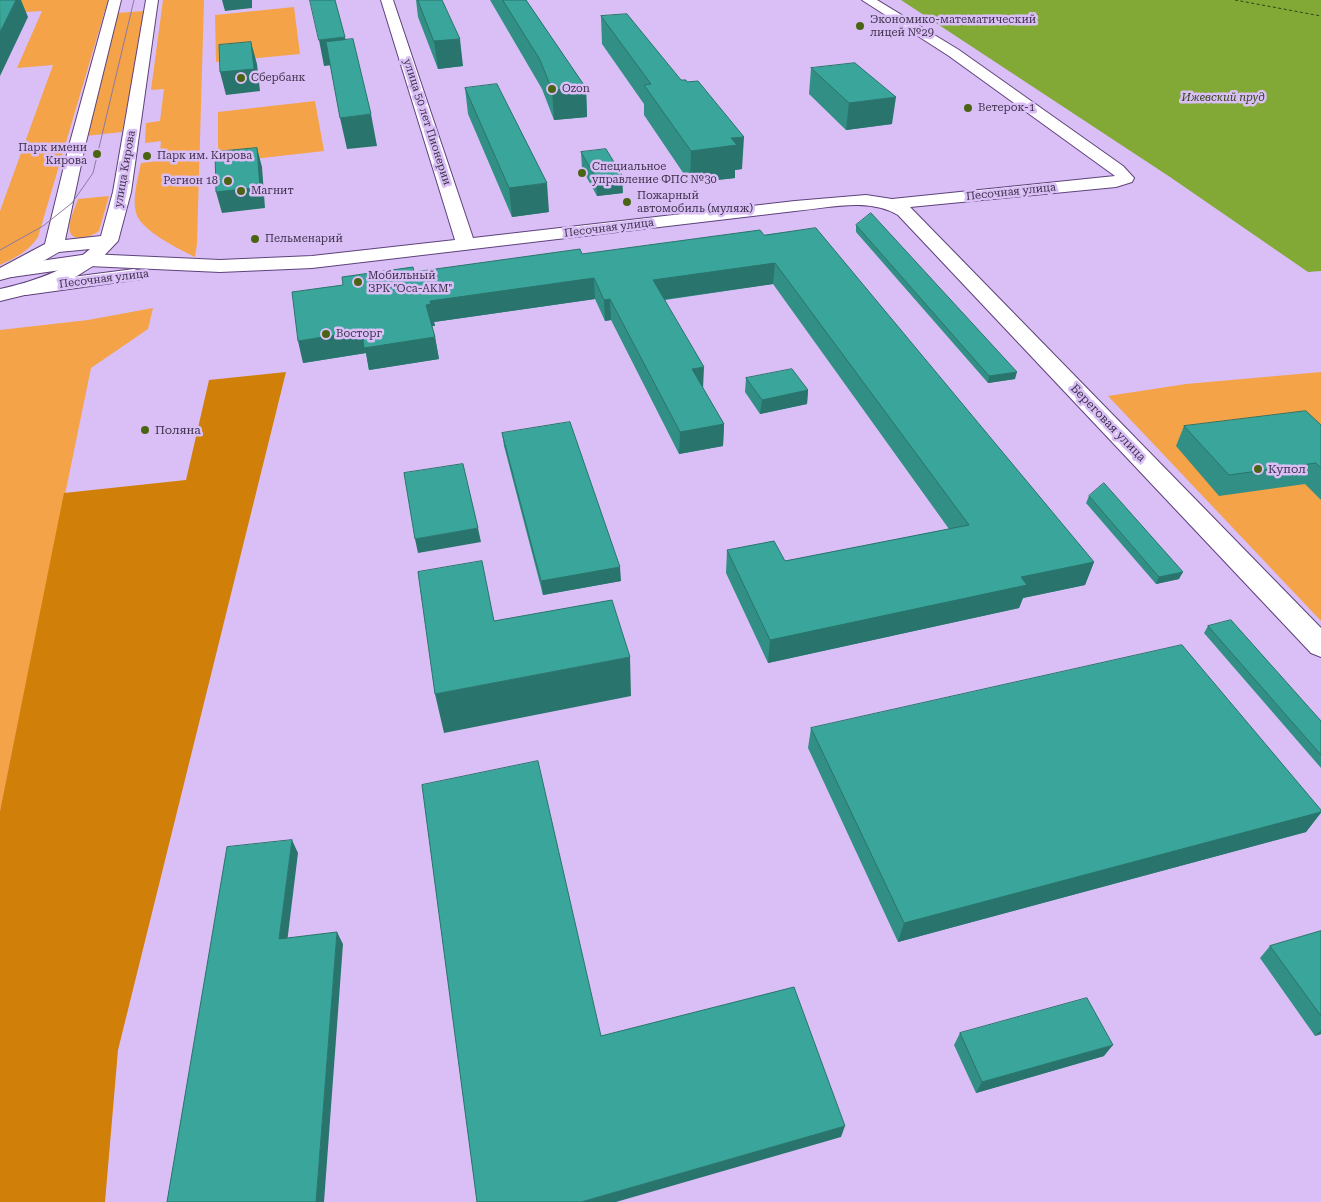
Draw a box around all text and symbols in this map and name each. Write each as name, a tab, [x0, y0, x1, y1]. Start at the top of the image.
place label: Экономико-математический лицей №29	[870, 13, 1036, 39]
marker: Экономико-математический лицей №29	[854, 20, 866, 32]
street label: улица 50 лет Пионерии	[400, 57, 454, 187]
place label: Сбербанк	[251, 71, 306, 85]
marker: Сбербанк	[235, 72, 247, 84]
place label: Ozon	[562, 82, 590, 96]
marker: Ozon	[546, 83, 558, 95]
water label: Ижевский пруд	[1181, 91, 1265, 105]
place label: Ветерок-1	[978, 101, 1035, 115]
marker: Ветерок-1	[962, 102, 974, 114]
street label: улица Кирова	[112, 130, 138, 208]
place label: Парк имени Кирова	[18, 141, 87, 167]
marker: Парк имени Кирова	[91, 148, 103, 160]
place label: Парк им. Кирова	[157, 149, 252, 163]
marker: Парк им. Кирова	[141, 150, 153, 162]
place label: Специальное управление ФПС №30	[592, 160, 717, 186]
marker: Специальное управление ФПС №30	[576, 167, 588, 179]
place label: Регион 18	[163, 174, 218, 188]
marker: Регион 18	[222, 175, 234, 187]
street label: Песочная улица	[965, 181, 1057, 203]
place label: Магнит	[251, 184, 294, 198]
marker: Магнит	[235, 185, 247, 197]
place label: Пожарный автомобиль (муляж)	[637, 189, 753, 215]
marker: Пожарный автомобиль (муляж)	[621, 196, 633, 208]
street label: Песочная улица	[563, 216, 655, 240]
place label: Пельменарий	[265, 232, 343, 246]
marker: Пельменарий	[249, 233, 261, 245]
street label: Песочная улица	[58, 267, 150, 291]
place label: Мобильный ЗРК "Оса-АКМ"	[368, 269, 453, 295]
marker: Мобильный ЗРК "Оса-АКМ"	[352, 276, 364, 288]
place label: Восторг	[336, 327, 382, 341]
marker: Восторг	[320, 328, 332, 340]
street label: Береговая улица	[1067, 381, 1149, 465]
place label: Поляна	[155, 423, 201, 437]
marker: Поляна	[139, 424, 151, 436]
place label: Купол	[1268, 462, 1306, 476]
marker: Купол	[1252, 463, 1264, 475]

